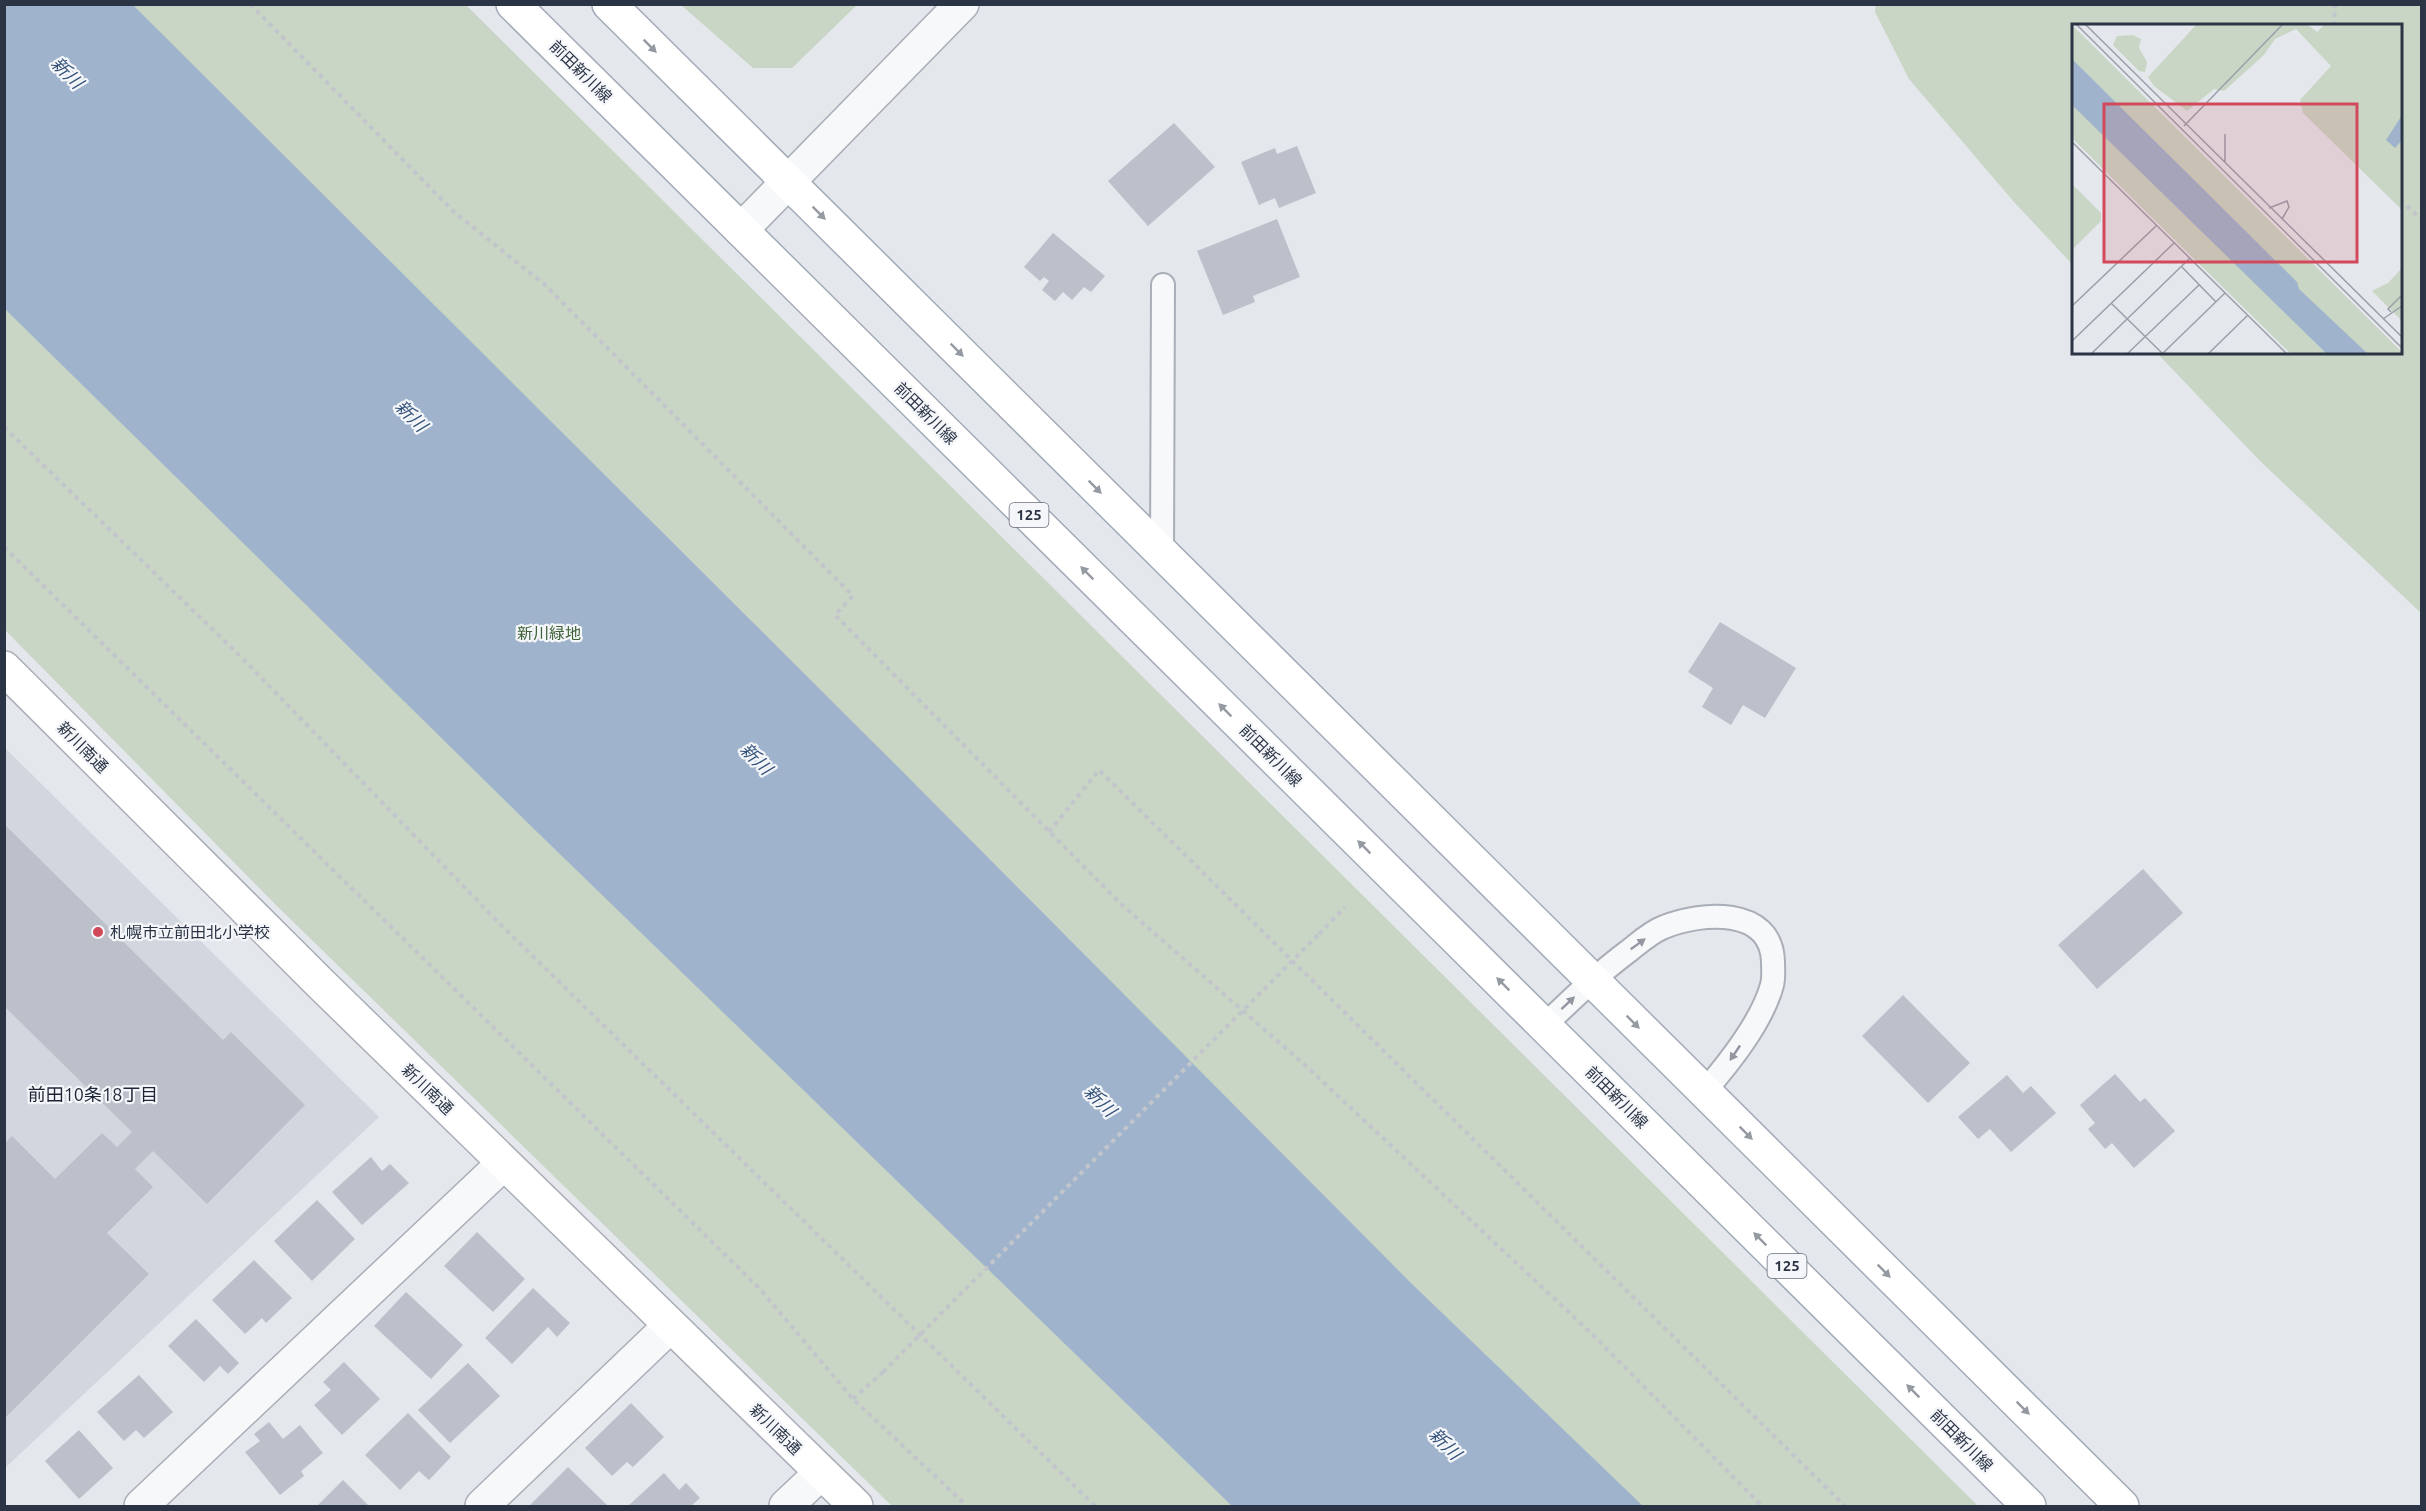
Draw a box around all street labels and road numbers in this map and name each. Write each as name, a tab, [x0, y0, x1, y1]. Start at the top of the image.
street label: 前田新川線	[546, 36, 616, 106]
street label: 前田新川線	[891, 378, 961, 448]
road number: 125	[1010, 503, 1048, 527]
street label: 新川南通	[54, 718, 112, 776]
street label: 前田新川線	[1236, 720, 1306, 790]
street label: 新川南通	[399, 1060, 457, 1118]
street label: 前田新川線	[1582, 1062, 1652, 1132]
road number: 125	[1768, 1254, 1806, 1278]
street label: 新川南通	[747, 1400, 805, 1458]
street label: 前田新川線	[1927, 1405, 1997, 1475]

